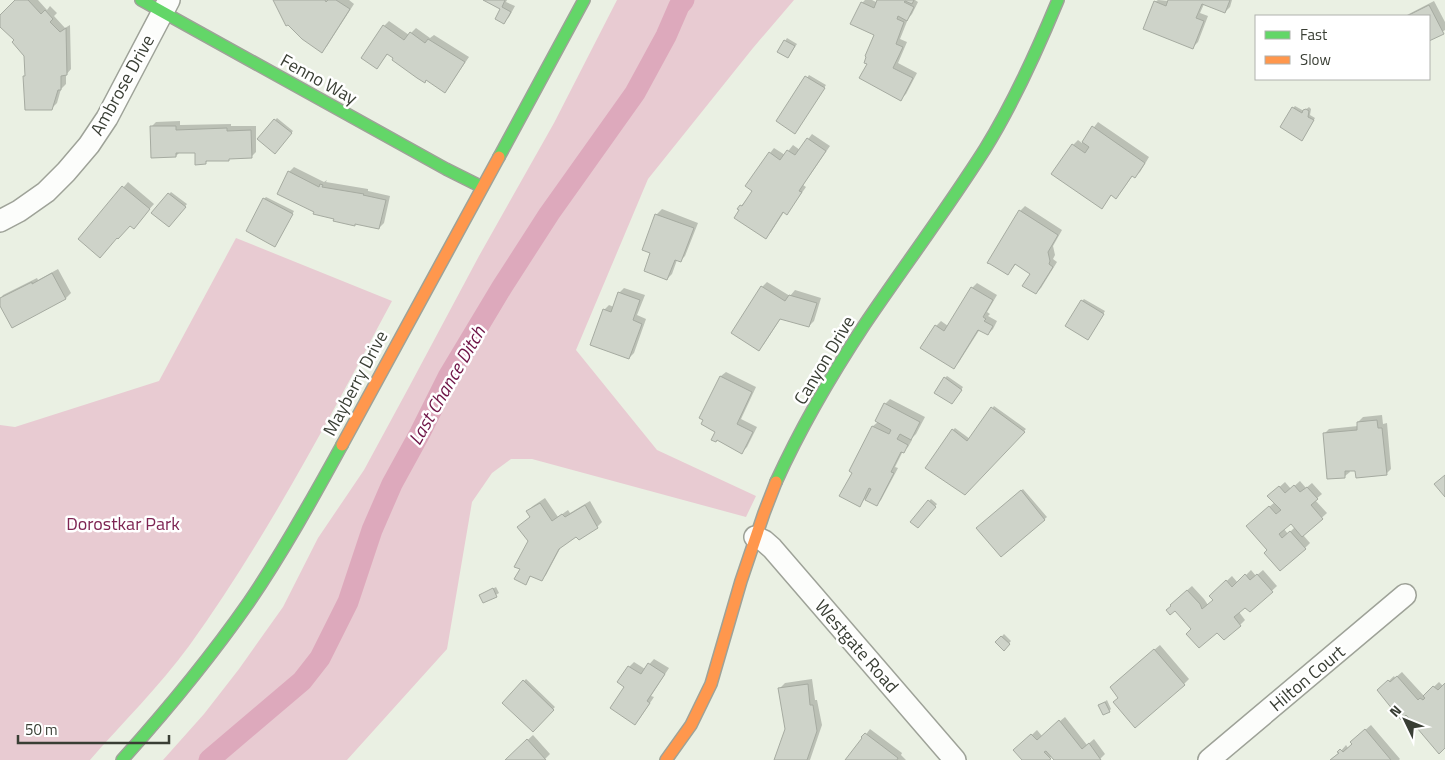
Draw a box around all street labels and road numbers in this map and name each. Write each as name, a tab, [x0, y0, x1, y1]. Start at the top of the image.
street label: Ambrose Drive	[83, 30, 161, 140]
street label: Fenno Way	[276, 47, 363, 111]
street label: Canyon Drive	[787, 310, 861, 410]
street label: Mayberry Drive	[316, 326, 394, 440]
street label: Westgate Road	[809, 593, 905, 699]
street label: Hilton Court	[1263, 638, 1351, 718]

